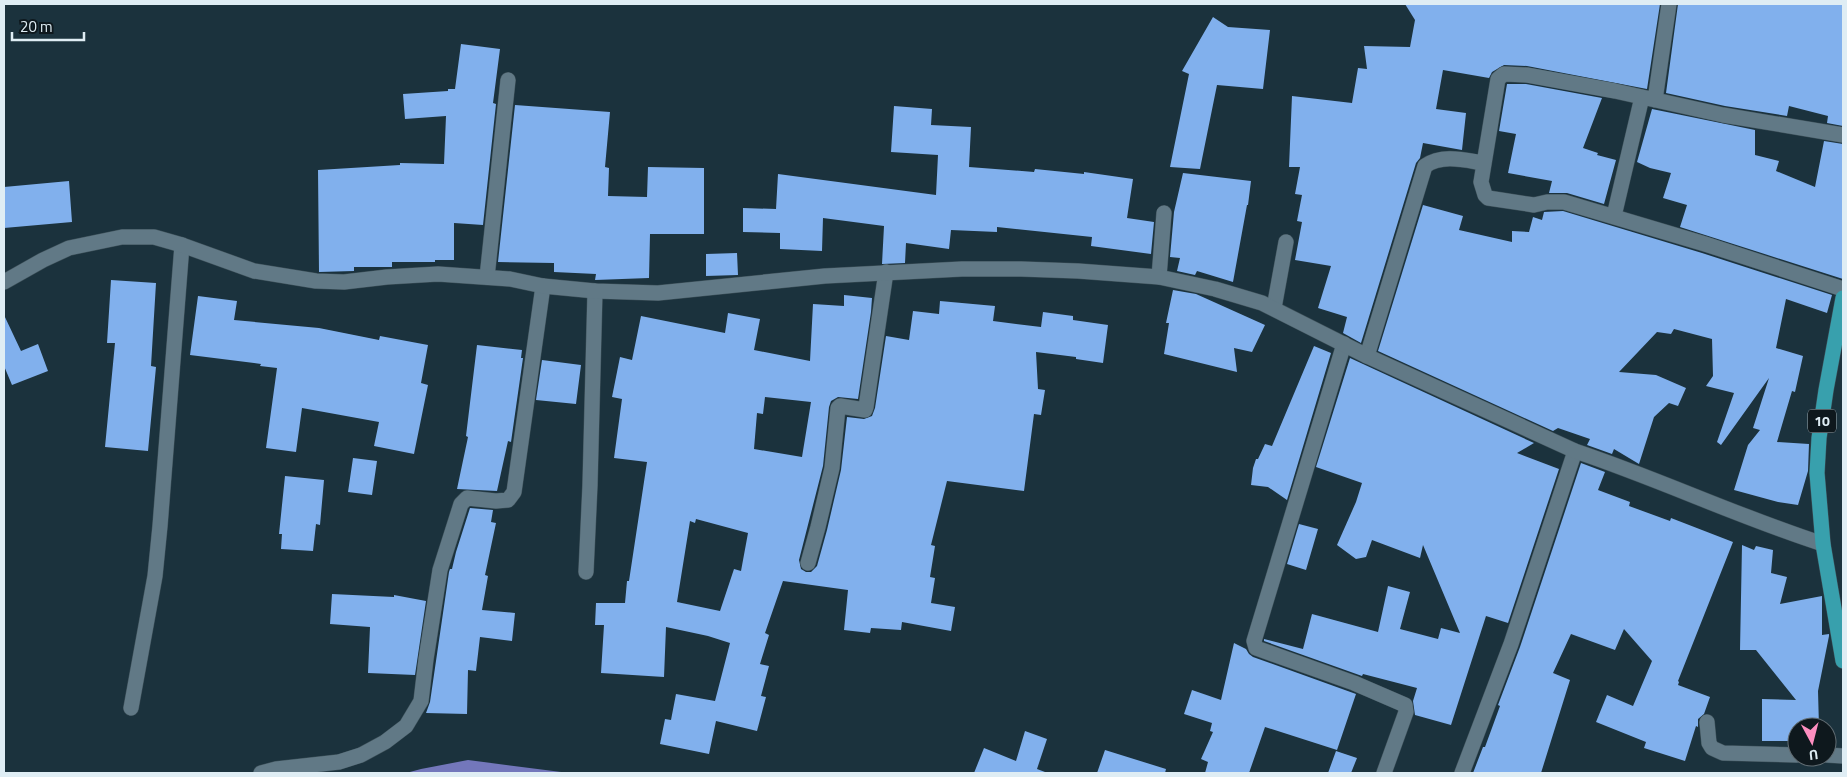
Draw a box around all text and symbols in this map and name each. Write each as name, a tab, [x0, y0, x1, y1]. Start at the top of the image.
scale bar	[12, 10, 85, 42]
text: 20 m	[20, 15, 53, 38]
road number: 10	[1808, 410, 1836, 432]
north arrow	[1787, 717, 1837, 767]
text: U	[1808, 744, 1819, 766]

